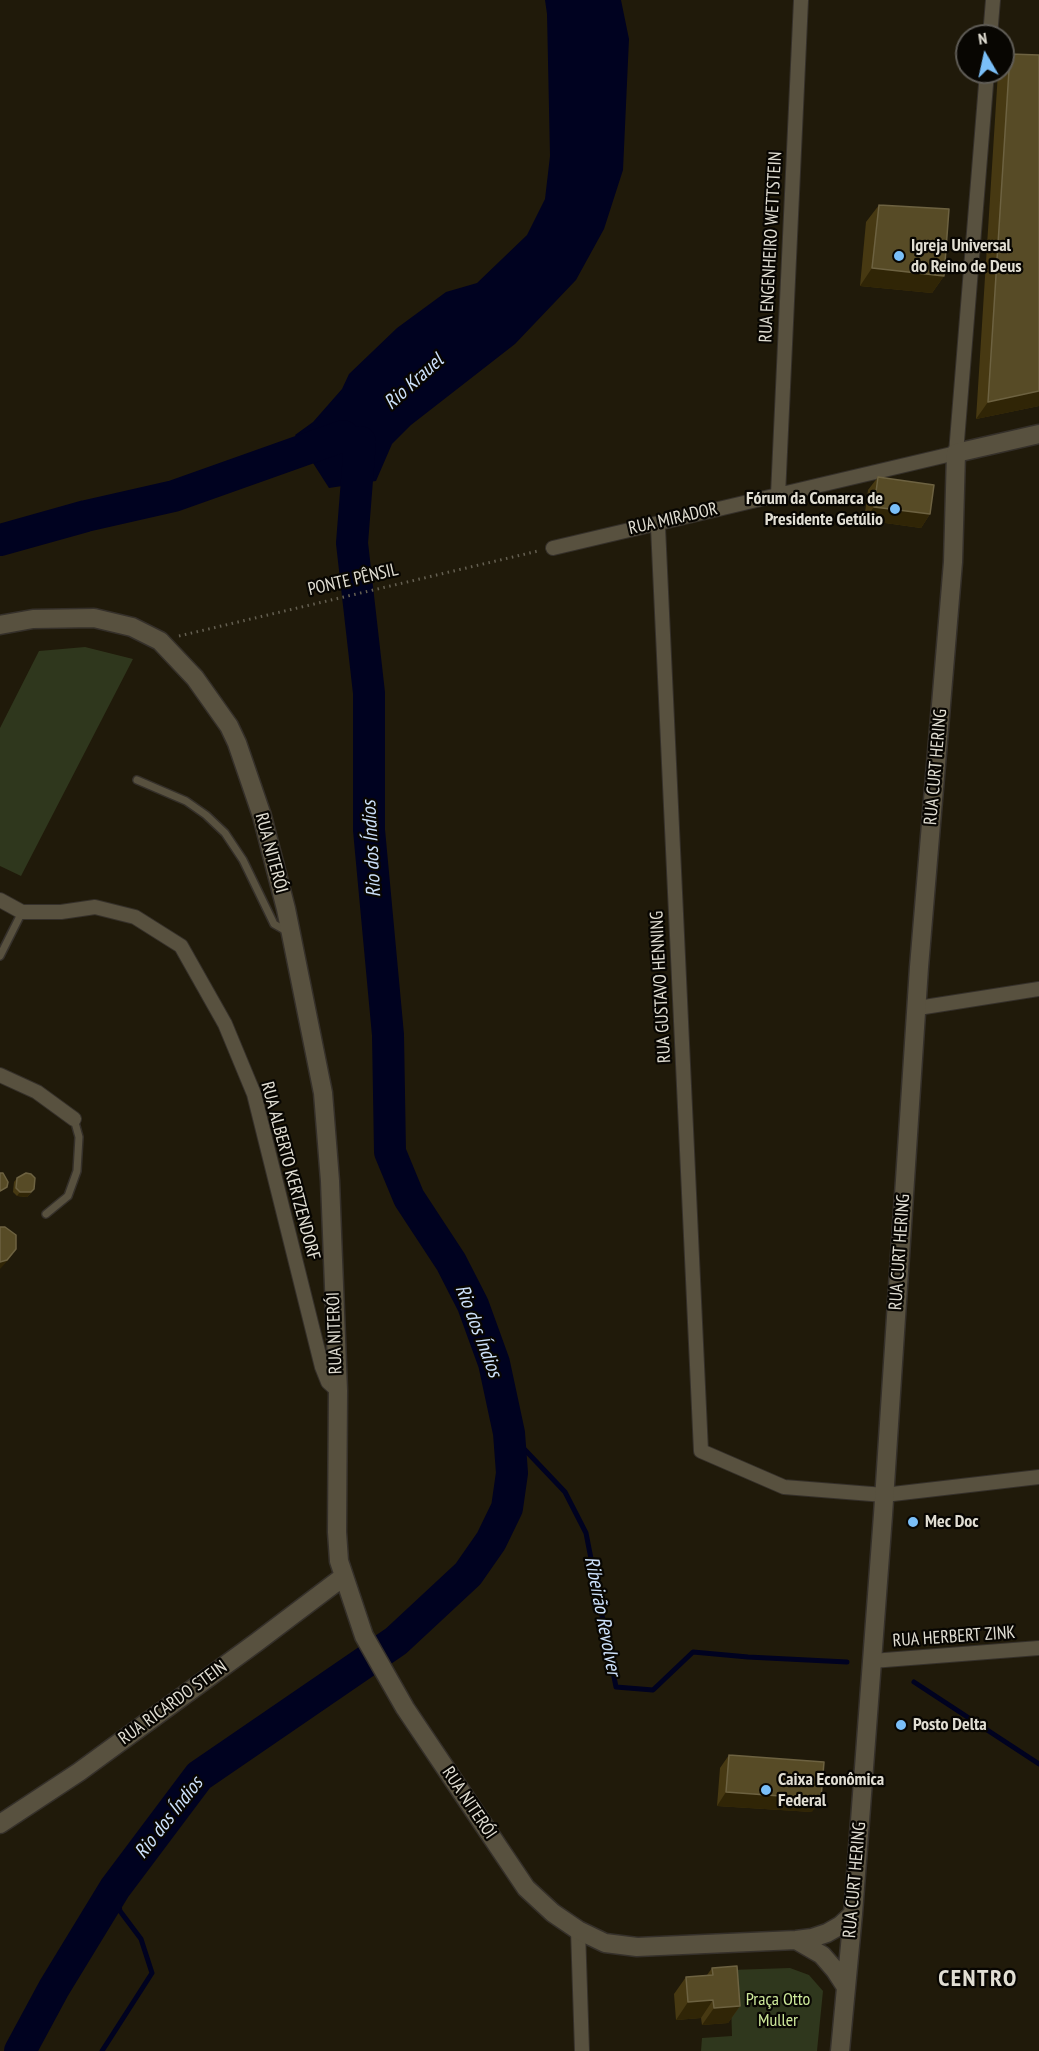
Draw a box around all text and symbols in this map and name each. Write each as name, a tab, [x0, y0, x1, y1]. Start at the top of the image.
north arrow	[955, 24, 1015, 84]
text: N	[977, 28, 988, 49]
street label: RUA ENGENHEIRO WETTSTEIN	[755, 151, 787, 343]
place label: Igreja Universal do Reino de Deus	[911, 235, 1022, 278]
marker: Igreja Universal do Reino de Deus	[892, 249, 906, 263]
water label: Rio Krauel	[379, 349, 449, 415]
place label: Fórum da Comarca de Presidente Getúlio	[746, 488, 883, 530]
street label: RUA MIRADOR	[626, 498, 720, 540]
marker: Fórum da Comarca de Presidente Getúlio	[888, 502, 902, 516]
street label: PONTE PÊNSIL	[306, 559, 400, 601]
street label: RUA CURT HERING	[920, 708, 952, 826]
water label: Rio dos Índios	[357, 800, 387, 898]
street label: RUA NITERÓI	[250, 811, 292, 895]
street label: RUA GUSTAVO HENNING	[646, 910, 676, 1064]
street label: RUA ALBERTO KERTZENDORF	[256, 1079, 324, 1263]
street label: RUA CURT HERING	[885, 1193, 915, 1311]
water label: Rio dos Índios	[449, 1281, 507, 1381]
street label: RUA NITERÓI	[323, 1292, 347, 1374]
place label: Mec Doc	[925, 1511, 979, 1533]
marker: Mec Doc	[906, 1515, 920, 1529]
water label: Ribeirão Revolver	[579, 1554, 625, 1678]
street label: RUA HERBERT ZINK	[892, 1622, 1016, 1652]
street label: RUA RICARDO STEIN	[115, 1656, 231, 1750]
place label: Posto Delta	[913, 1714, 987, 1736]
marker: Posto Delta	[894, 1718, 908, 1732]
street label: RUA NITERÓI	[437, 1763, 501, 1843]
place label: Caixa Econômica Federal	[778, 1769, 884, 1812]
water label: Rio dos Índios	[130, 1772, 208, 1864]
marker: Caixa Econômica Federal	[759, 1783, 773, 1797]
street label: RUA CURT HERING	[839, 1821, 871, 1939]
district label: CENTRO	[938, 1965, 1018, 1993]
park label: Praça Otto Muller	[746, 1989, 810, 2032]

